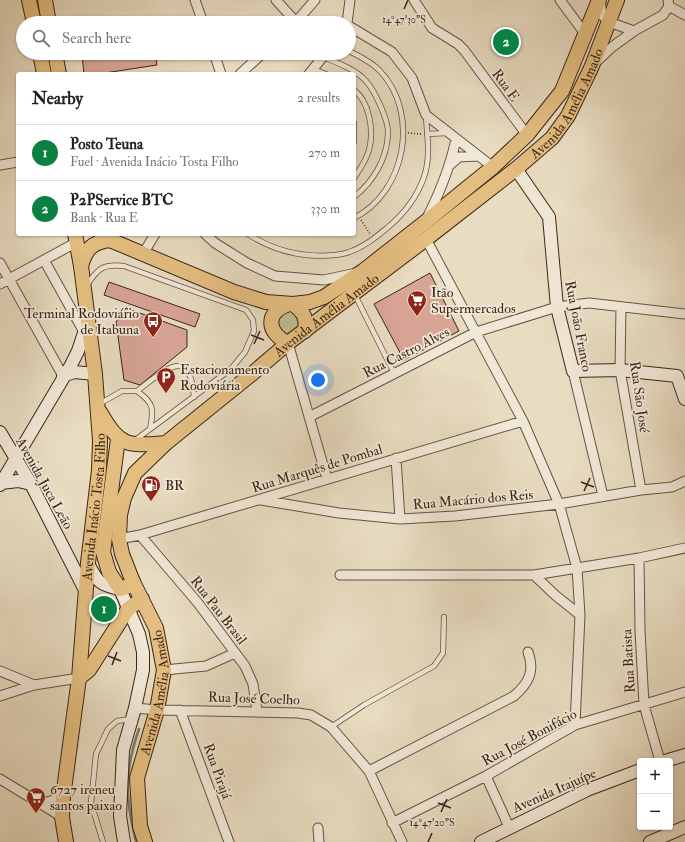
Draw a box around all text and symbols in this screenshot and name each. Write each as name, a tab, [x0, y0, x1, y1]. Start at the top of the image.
text: 14°47'30"S	[382, 14, 426, 26]
search box	[16, 16, 356, 60]
icon: search	[30, 27, 52, 49]
pin: 2	[493, 27, 519, 57]
text: Search here	[62, 29, 131, 48]
street label: Avenida Amélia Amado	[526, 46, 607, 163]
street label: Rua E	[488, 66, 523, 105]
text: Nearby	[32, 88, 83, 109]
text: 2 results	[297, 90, 340, 106]
text: Posto Teuna	[70, 135, 143, 154]
text: 1	[43, 145, 47, 161]
text: 270 m	[308, 145, 340, 161]
text: Fuel · Avenida Inácio Tosta Filho	[70, 154, 239, 170]
text: P2PService BTC	[70, 191, 173, 210]
text: 2	[42, 201, 48, 217]
text: 330 m	[311, 201, 340, 217]
text: Bank · Rua E	[70, 210, 138, 226]
street label: Avenida Amélia Amado	[270, 270, 382, 361]
street label: Rua João Franco	[561, 279, 596, 373]
place label: Itão Supermercados	[431, 284, 516, 318]
supermarket icon: Itão Supermercados	[406, 289, 428, 317]
place label: Terminal Rodoviário de Itabuna	[24, 305, 139, 338]
bus stop icon: Terminal Rodoviário de Itabuna	[142, 310, 164, 338]
street label: Rua Castro Alves	[360, 323, 453, 382]
street label: Rua São José	[626, 360, 653, 434]
place label: Estacionamento Rodoviária	[180, 361, 269, 394]
parking icon: Estacionamento Rodoviária	[155, 366, 177, 394]
your location	[308, 370, 328, 390]
street label: Avenida Inácio Tosta Filho	[79, 433, 109, 582]
street label: Avenida Juca Leão	[12, 434, 77, 532]
street label: Rua Marquês de Pombal	[250, 440, 385, 496]
fuel station icon: BR	[140, 474, 162, 502]
place label: BR	[165, 477, 185, 494]
street label: Rua Macário dos Reis	[412, 486, 534, 513]
street label: Rua Pau Brasil	[187, 573, 251, 648]
pin: 1	[91, 594, 117, 624]
street label: Avenida Amélia Amado	[136, 628, 173, 758]
street label: Rua Batista	[618, 628, 639, 693]
street label: Rua José Coelho	[208, 688, 301, 709]
street label: Rua José Bonifácio	[479, 705, 580, 770]
street label: Rua Pirajá	[200, 741, 235, 801]
map controls	[637, 758, 673, 830]
button: +	[637, 758, 673, 794]
street label: Avenida Itajuípe	[509, 764, 599, 818]
place label: 6727 ireneu santos paixao	[50, 781, 122, 815]
supermarket icon: 6727 ireneu santos paixao	[25, 786, 47, 814]
button: −	[637, 794, 673, 830]
text: 14°47'20"S	[410, 817, 454, 829]

